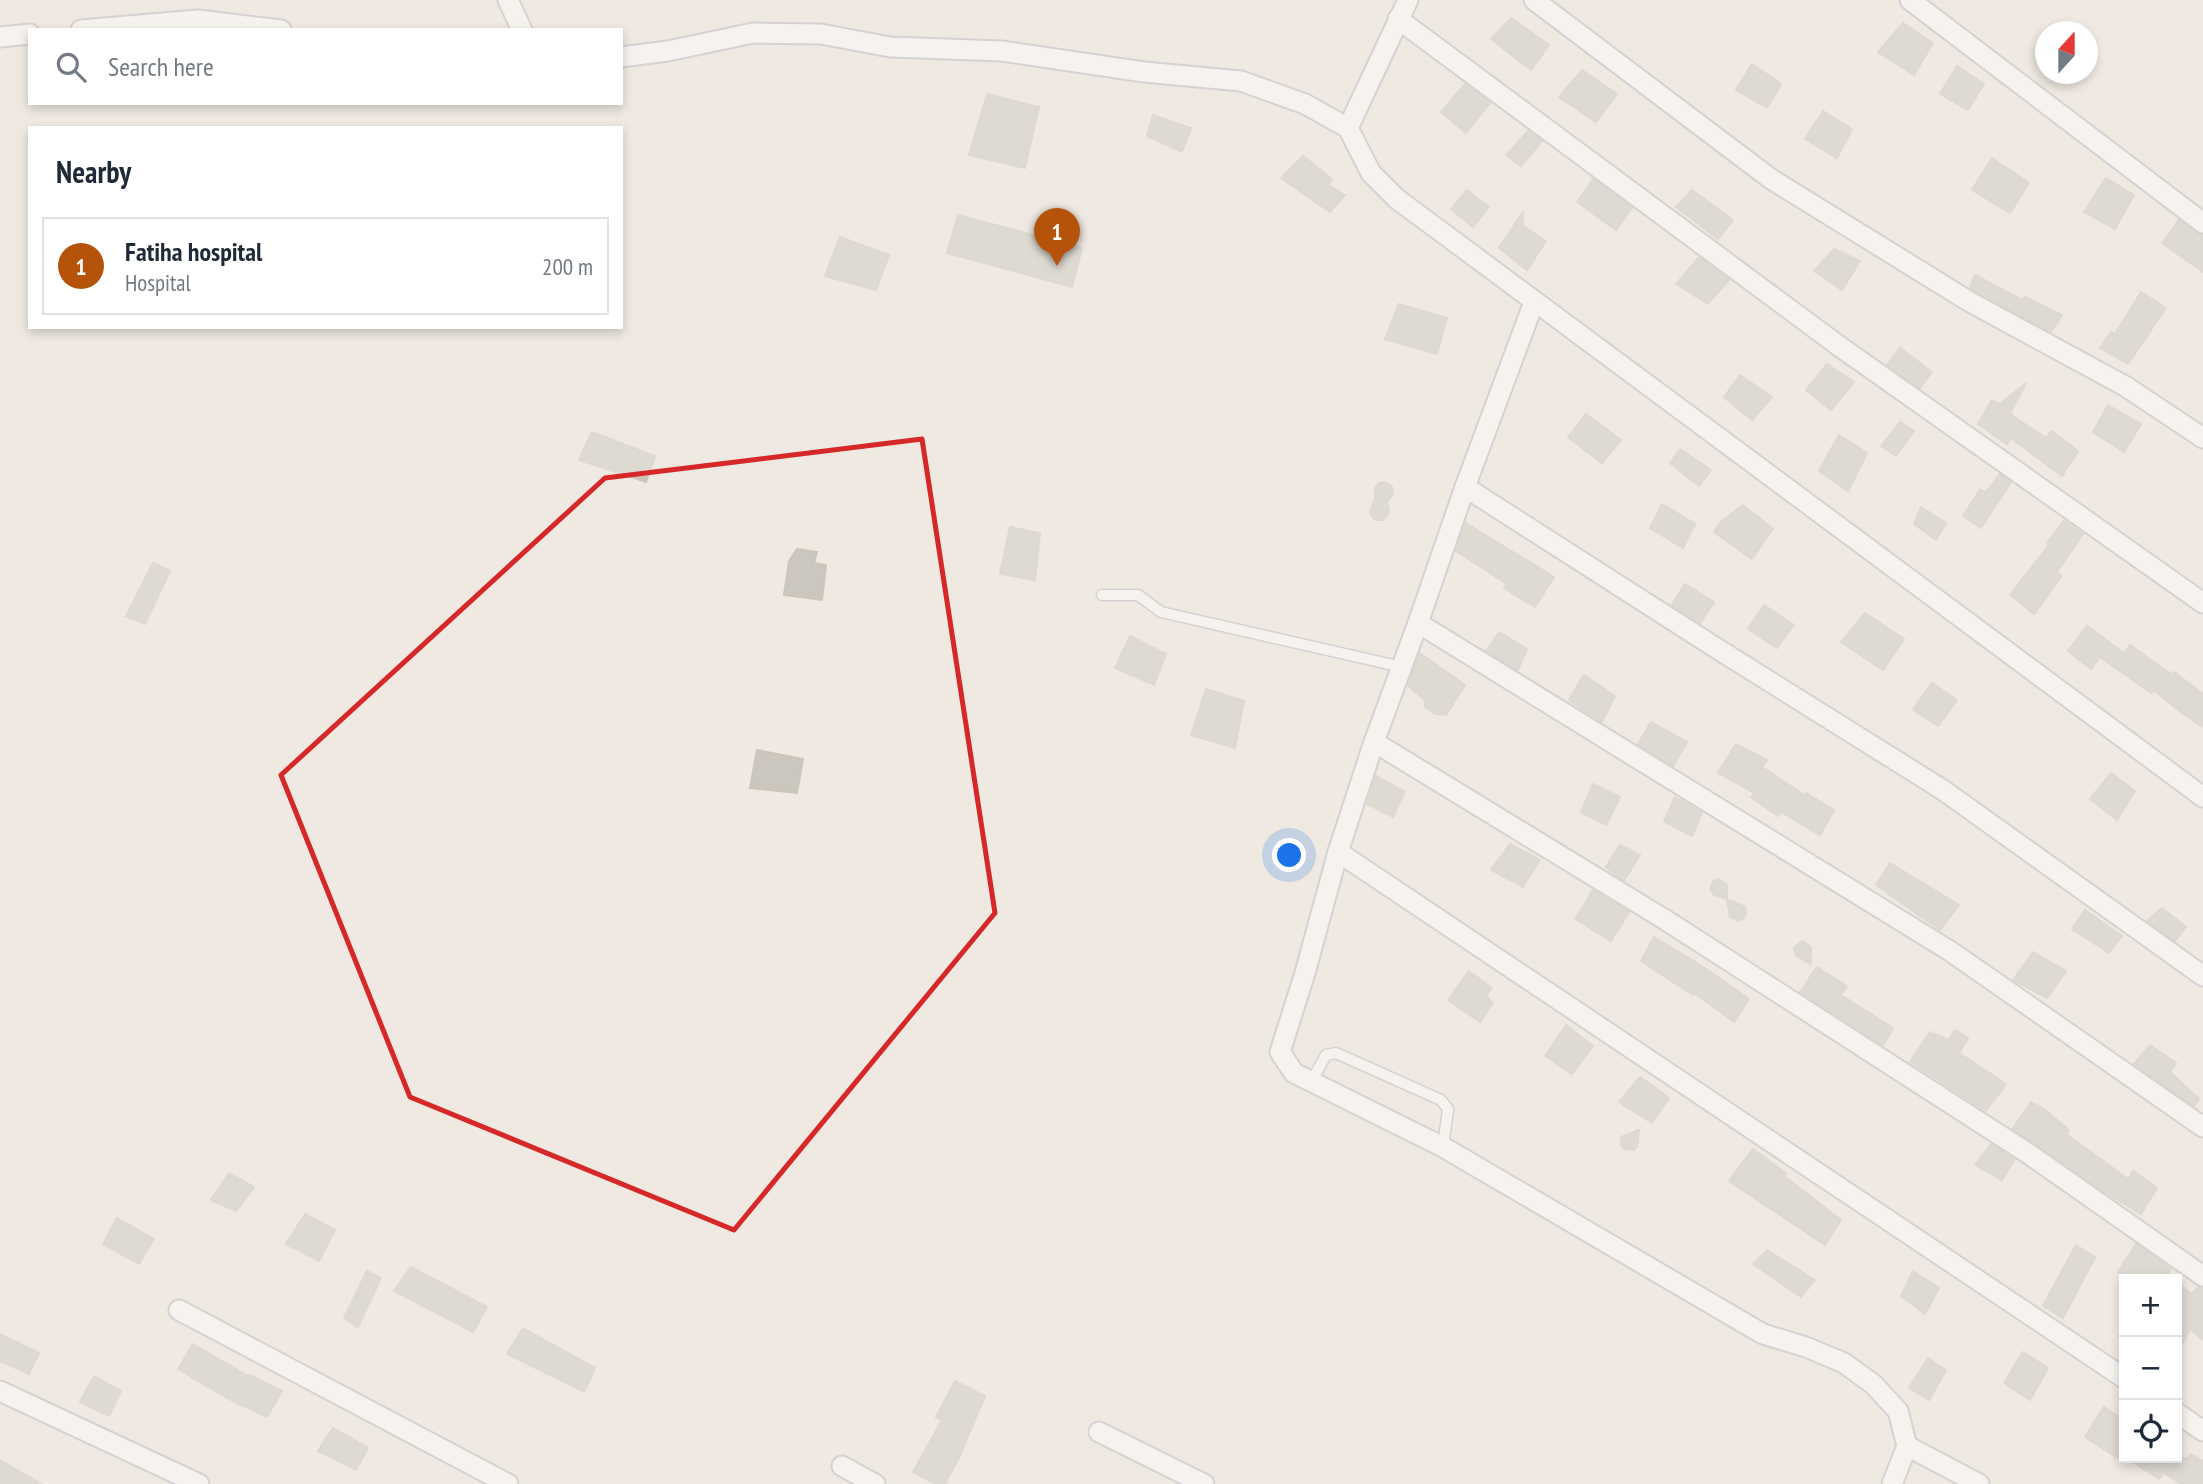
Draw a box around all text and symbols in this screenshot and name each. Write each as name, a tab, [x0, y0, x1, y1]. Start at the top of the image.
north arrow	[2035, 21, 2098, 84]
search box	[28, 28, 623, 105]
icon: search	[52, 48, 90, 86]
text: Search here	[108, 50, 214, 83]
text: Nearby	[56, 152, 131, 191]
pin: 1	[1034, 208, 1080, 266]
text: Fatiha hospital	[125, 235, 262, 268]
text: 1	[76, 252, 87, 281]
text: 200 m	[542, 252, 593, 281]
text: Hospital	[125, 268, 191, 297]
your location	[1272, 838, 1306, 872]
map controls	[2119, 1274, 2182, 1463]
button: +	[2119, 1274, 2182, 1337]
button: −	[2119, 1337, 2182, 1400]
button: locate	[2119, 1400, 2182, 1463]

